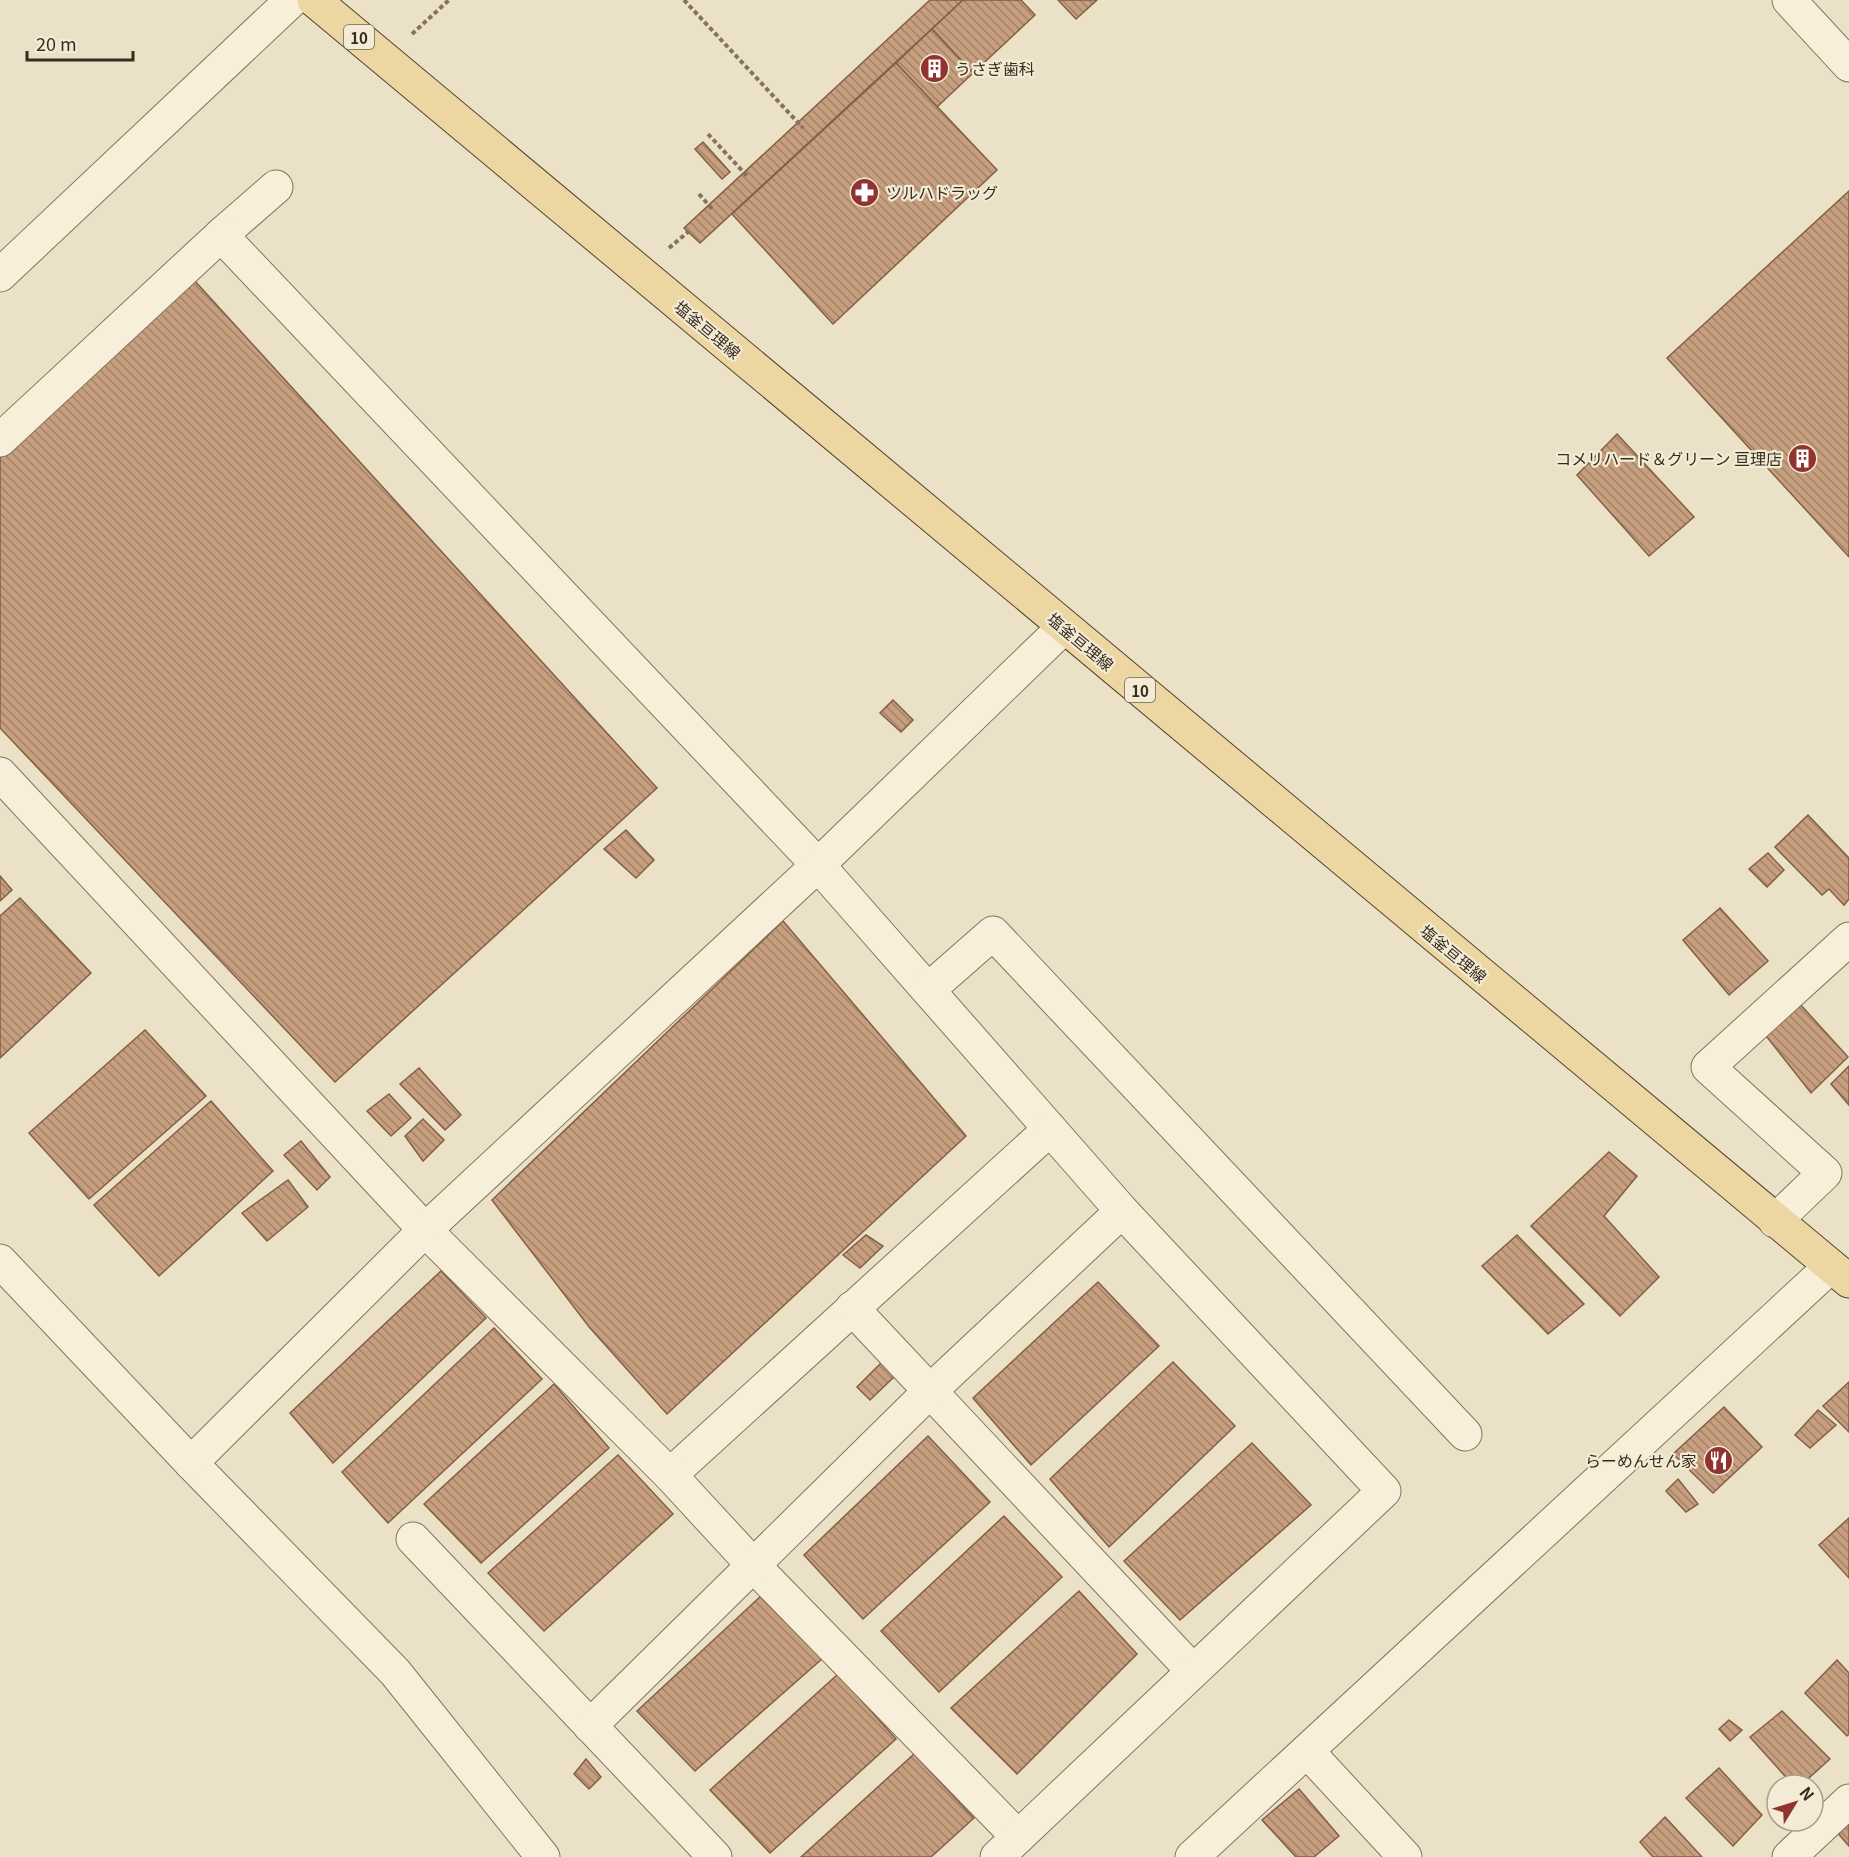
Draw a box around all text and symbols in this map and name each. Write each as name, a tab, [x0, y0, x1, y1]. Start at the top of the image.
scale bar	[27, 24, 134, 62]
road number: 10	[344, 25, 374, 49]
text: 20 m	[36, 30, 77, 56]
building icon: うさぎ歯科	[918, 52, 950, 84]
place label: うさぎ歯科	[955, 56, 1035, 80]
pharmacy icon: ツルハドラッグ	[849, 176, 881, 208]
place label: ツルハドラッグ	[886, 180, 998, 204]
street label: 塩釜亘理線	[670, 294, 746, 364]
building icon: コメリハード＆グリーン 亘理店	[1787, 442, 1819, 474]
place label: コメリハード＆グリーン 亘理店	[1555, 446, 1782, 470]
street label: 塩釜亘理線	[1043, 606, 1119, 676]
road number: 10	[1125, 678, 1155, 702]
street label: 塩釜亘理線	[1416, 918, 1492, 988]
restaurant icon: らーめんせん家	[1702, 1444, 1734, 1476]
place label: らーめんせん家	[1585, 1448, 1697, 1472]
north arrow	[1765, 1773, 1825, 1833]
text: N	[1794, 1781, 1821, 1805]

